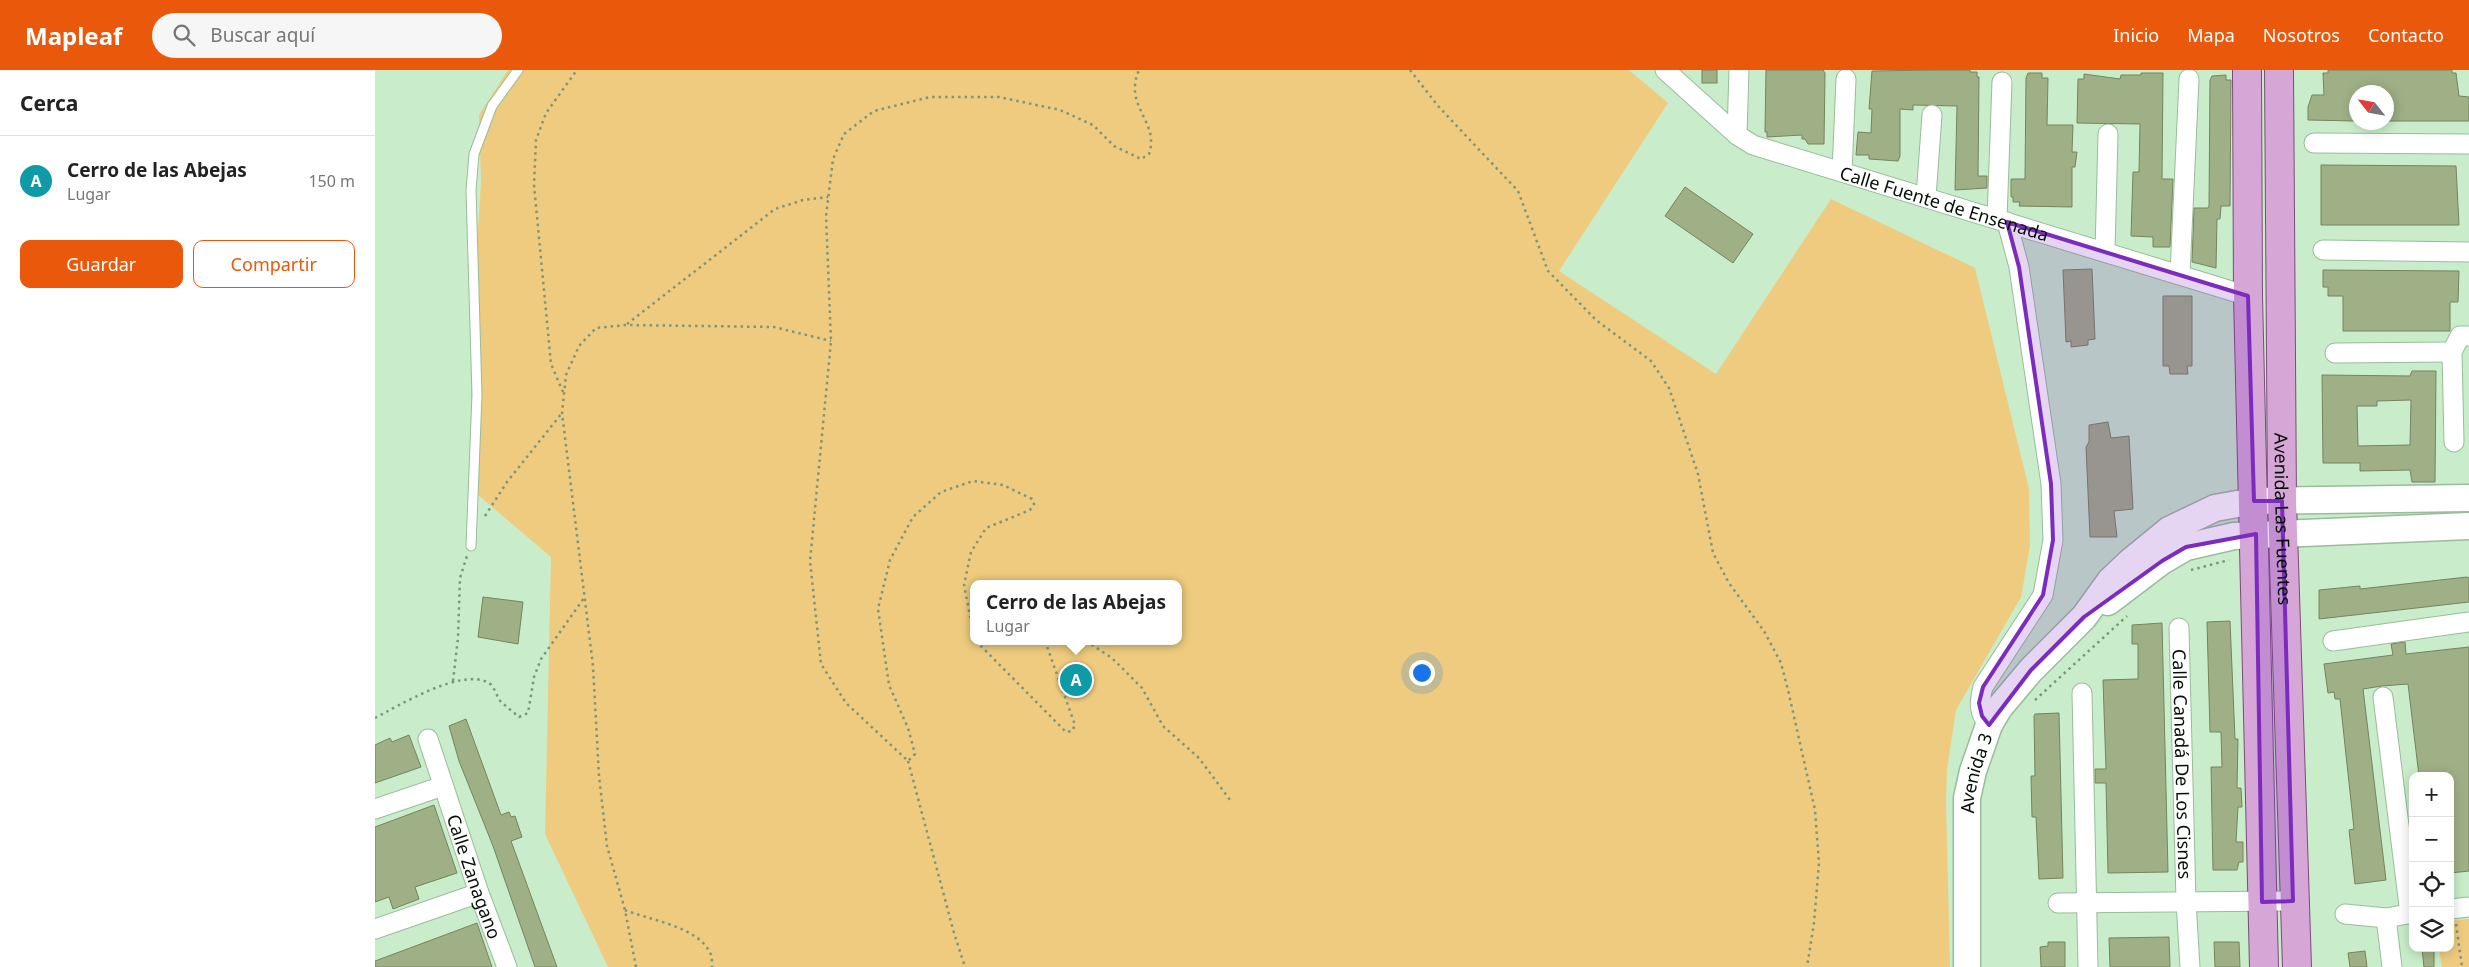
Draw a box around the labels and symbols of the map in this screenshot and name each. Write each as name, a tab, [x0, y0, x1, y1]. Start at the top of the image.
north arrow	[2349, 85, 2394, 130]
street label: Calle Fuente de Ensenada	[1837, 160, 2052, 247]
street label: Avenida Las Fuentes	[2270, 433, 2297, 606]
street label: Calle Canadá De Los Cisnes	[2168, 648, 2197, 879]
your location	[1409, 660, 1435, 686]
pin: A	[1060, 661, 1092, 699]
street label: Avenida 3	[1954, 730, 1997, 813]
street label: Calle Zanagano	[442, 811, 507, 942]

